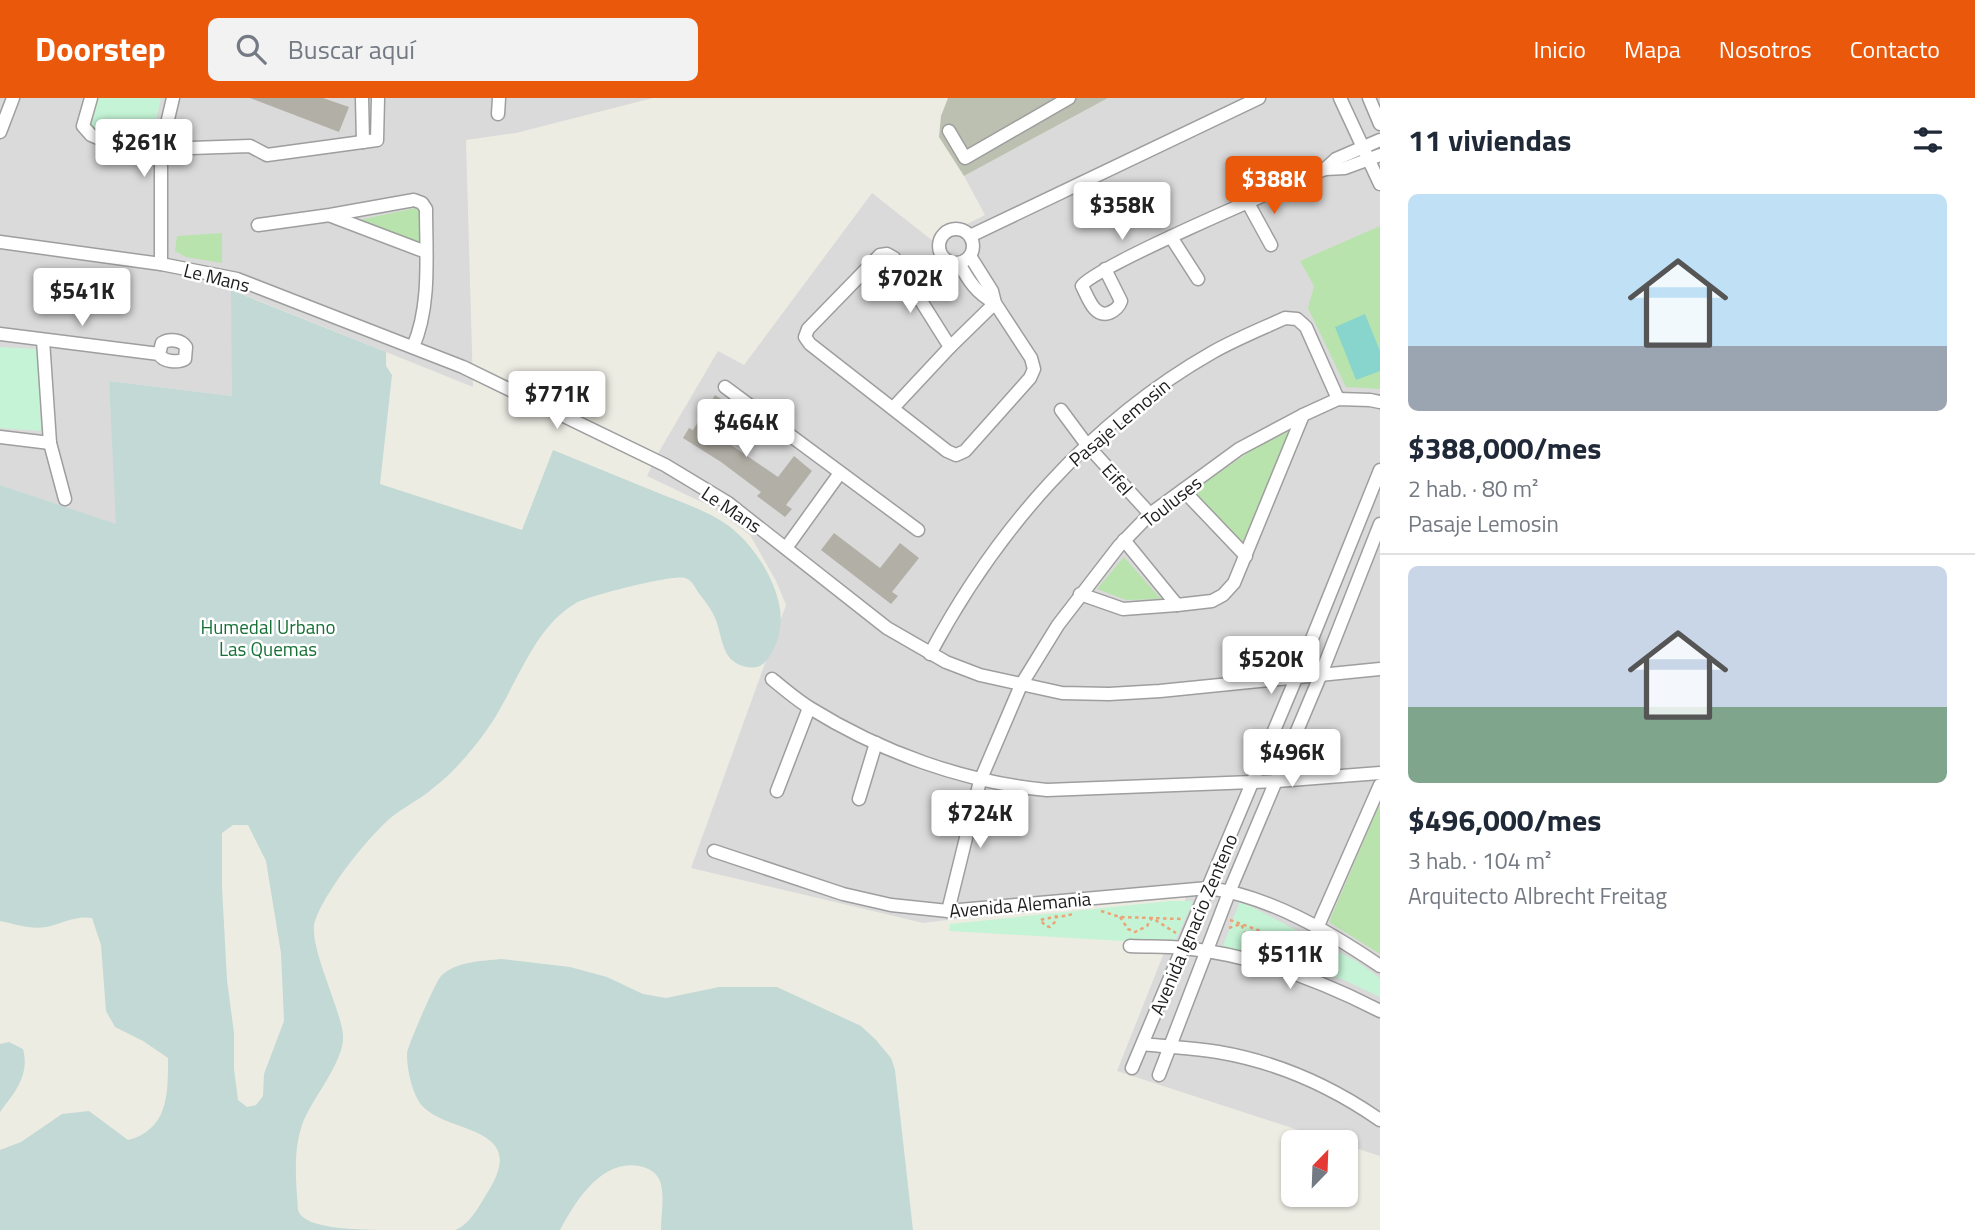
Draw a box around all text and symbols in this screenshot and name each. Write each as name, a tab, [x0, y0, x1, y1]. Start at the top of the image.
search box	[208, 18, 698, 81]
text: Doorstep	[35, 24, 166, 74]
icon: search	[232, 30, 270, 68]
text: Buscar aquí	[288, 30, 415, 69]
text: Inicio	[1534, 31, 1586, 67]
text: Mapa	[1624, 31, 1681, 67]
text: Nosotros	[1719, 31, 1812, 67]
text: Contacto	[1850, 31, 1940, 67]
text: 11 viviendas	[1408, 117, 1571, 163]
pin: $261K	[95, 120, 193, 179]
icon: filters	[1909, 121, 1947, 159]
text: $261K	[111, 124, 177, 159]
pin: $388K	[1225, 156, 1323, 216]
text: $388K	[1241, 161, 1307, 196]
pin: $358K	[1073, 183, 1171, 242]
text: $358K	[1089, 187, 1155, 222]
icon: home	[1615, 240, 1741, 366]
street label: Le Mans	[181, 255, 253, 299]
pin: $702K	[861, 256, 959, 315]
text: $702K	[877, 260, 943, 295]
pin: $541K	[33, 268, 131, 328]
text: $541K	[49, 273, 115, 308]
street label: Pasaje Lemosin	[1062, 371, 1176, 473]
pin: $771K	[508, 372, 606, 431]
text: $771K	[524, 376, 590, 411]
pin: $464K	[697, 400, 795, 459]
text: $464K	[713, 404, 779, 439]
text: $388,000/mes	[1408, 425, 1601, 471]
street label: Eifel	[1096, 456, 1140, 502]
street label: Touluses	[1134, 468, 1208, 534]
text: 2 hab. · 80 m²	[1408, 471, 1538, 506]
street label: Le Mans	[696, 478, 768, 540]
text: Pasaje Lemosin	[1408, 506, 1559, 541]
park label: Humedal Urbano Las Quemas	[200, 612, 336, 663]
icon: home	[1615, 612, 1741, 738]
pin: $520K	[1222, 636, 1320, 696]
text: $520K	[1238, 641, 1304, 676]
pin: $496K	[1243, 730, 1341, 789]
text: $496K	[1259, 734, 1325, 769]
pin: $724K	[931, 790, 1029, 850]
text: $724K	[947, 795, 1013, 830]
text: $496,000/mes	[1408, 797, 1601, 843]
street label: Avenida Ignacio Zenteno	[1142, 829, 1244, 1019]
text: 3 hab. · 104 m²	[1408, 843, 1551, 878]
text: Arquitecto Albrecht Freitag	[1408, 878, 1667, 913]
street label: Avenida Alemania	[948, 883, 1093, 925]
pin: $511K	[1241, 932, 1339, 991]
text: $511K	[1257, 936, 1323, 971]
north arrow	[1281, 1130, 1358, 1208]
map controls	[1281, 1130, 1358, 1207]

